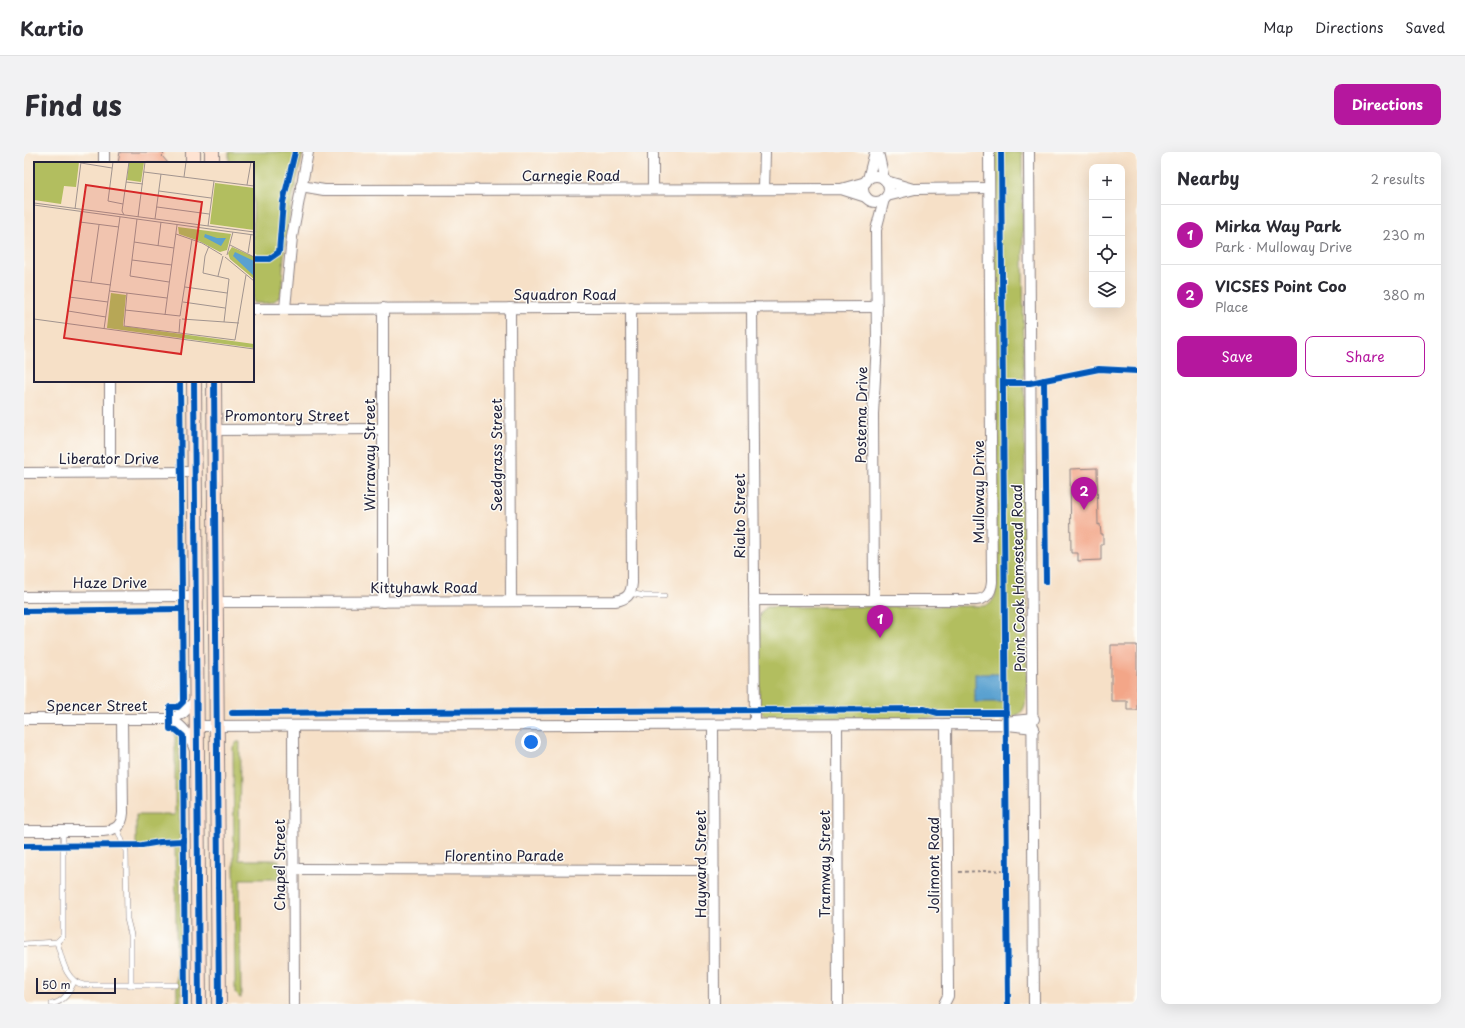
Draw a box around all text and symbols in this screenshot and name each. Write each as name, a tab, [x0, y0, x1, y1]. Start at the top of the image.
text: Kartio	[20, 14, 83, 42]
text: Map	[1263, 17, 1293, 38]
text: Directions	[1315, 17, 1383, 38]
text: Saved	[1405, 17, 1445, 38]
text: Find us	[24, 83, 122, 126]
button: Directions	[1334, 84, 1441, 125]
inset map	[34, 162, 254, 382]
map controls	[1089, 164, 1125, 308]
button: +	[1089, 164, 1125, 200]
street label: Carnegie Road	[522, 165, 620, 186]
text: Nearby	[1177, 165, 1239, 191]
text: 2 results	[1371, 169, 1425, 188]
button: −	[1089, 200, 1125, 236]
text: Mirka Way Park	[1215, 214, 1342, 237]
text: 1	[1187, 225, 1193, 244]
text: 230 m	[1383, 225, 1425, 244]
button: locate	[1089, 236, 1125, 272]
text: Park · Mulloway Drive	[1215, 237, 1352, 256]
button: layers	[1089, 272, 1125, 308]
text: VICSES Point Coo	[1215, 274, 1347, 297]
street label: Squadron Road	[513, 284, 617, 305]
text: 2	[1185, 285, 1195, 304]
text: 380 m	[1382, 285, 1425, 304]
text: Place	[1215, 297, 1248, 316]
button: Save	[1177, 336, 1297, 377]
button: Share	[1305, 336, 1425, 377]
street label: Postema Drive	[850, 366, 872, 464]
street label: Wirraway Street	[359, 398, 380, 511]
street label: Seedgrass Street	[486, 398, 507, 512]
street label: Promontory Street	[225, 405, 350, 426]
street label: Mulloway Drive	[968, 440, 989, 544]
street label: Liberator Drive	[59, 448, 159, 469]
street label: Rialto Street	[729, 473, 750, 559]
pin: 2	[1071, 477, 1097, 510]
street label: Point Cook Homestead Road	[1006, 484, 1030, 672]
street label: Haze Drive	[73, 572, 147, 593]
street label: Kittyhawk Road	[370, 577, 478, 598]
pin: 1	[867, 605, 893, 638]
street label: Spencer Street	[47, 695, 148, 716]
your location	[521, 732, 541, 752]
street label: Hayward Street	[690, 810, 711, 918]
street label: Tramway Street	[814, 810, 835, 918]
street label: Jolimont Road	[923, 817, 944, 913]
street label: Chapel Street	[269, 819, 290, 911]
street label: Florentino Parade	[444, 845, 564, 866]
scale bar	[36, 976, 116, 995]
text: 50 m	[42, 976, 71, 993]

